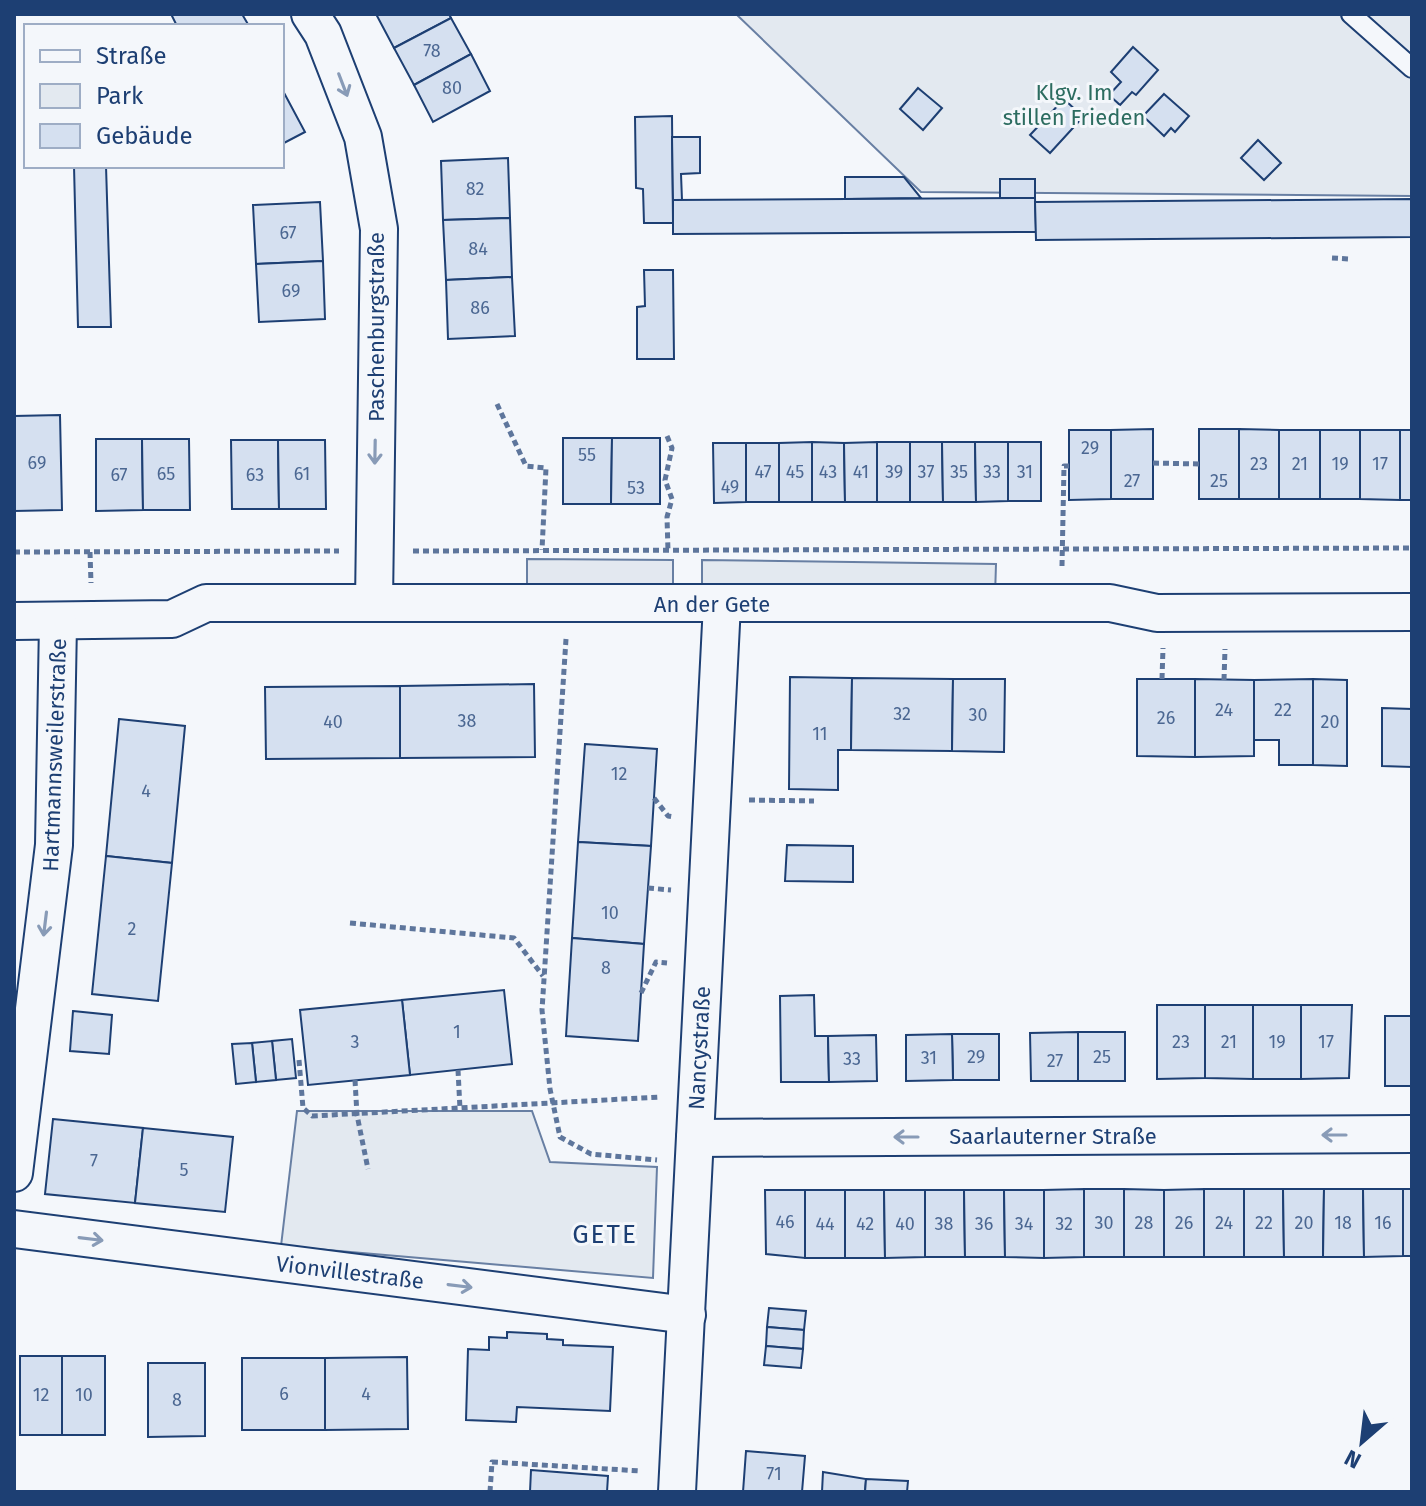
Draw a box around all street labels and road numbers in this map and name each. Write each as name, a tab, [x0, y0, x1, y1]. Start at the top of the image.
street label: Paschenburgstraße	[363, 232, 390, 422]
street label: An der Gete	[654, 591, 770, 618]
street label: Hartmannsweilerstraße	[37, 638, 72, 872]
street label: Nancystraße	[683, 985, 716, 1111]
street label: Saarlauterner Straße	[949, 1123, 1157, 1150]
street label: Vionvillestraße	[274, 1250, 425, 1295]

